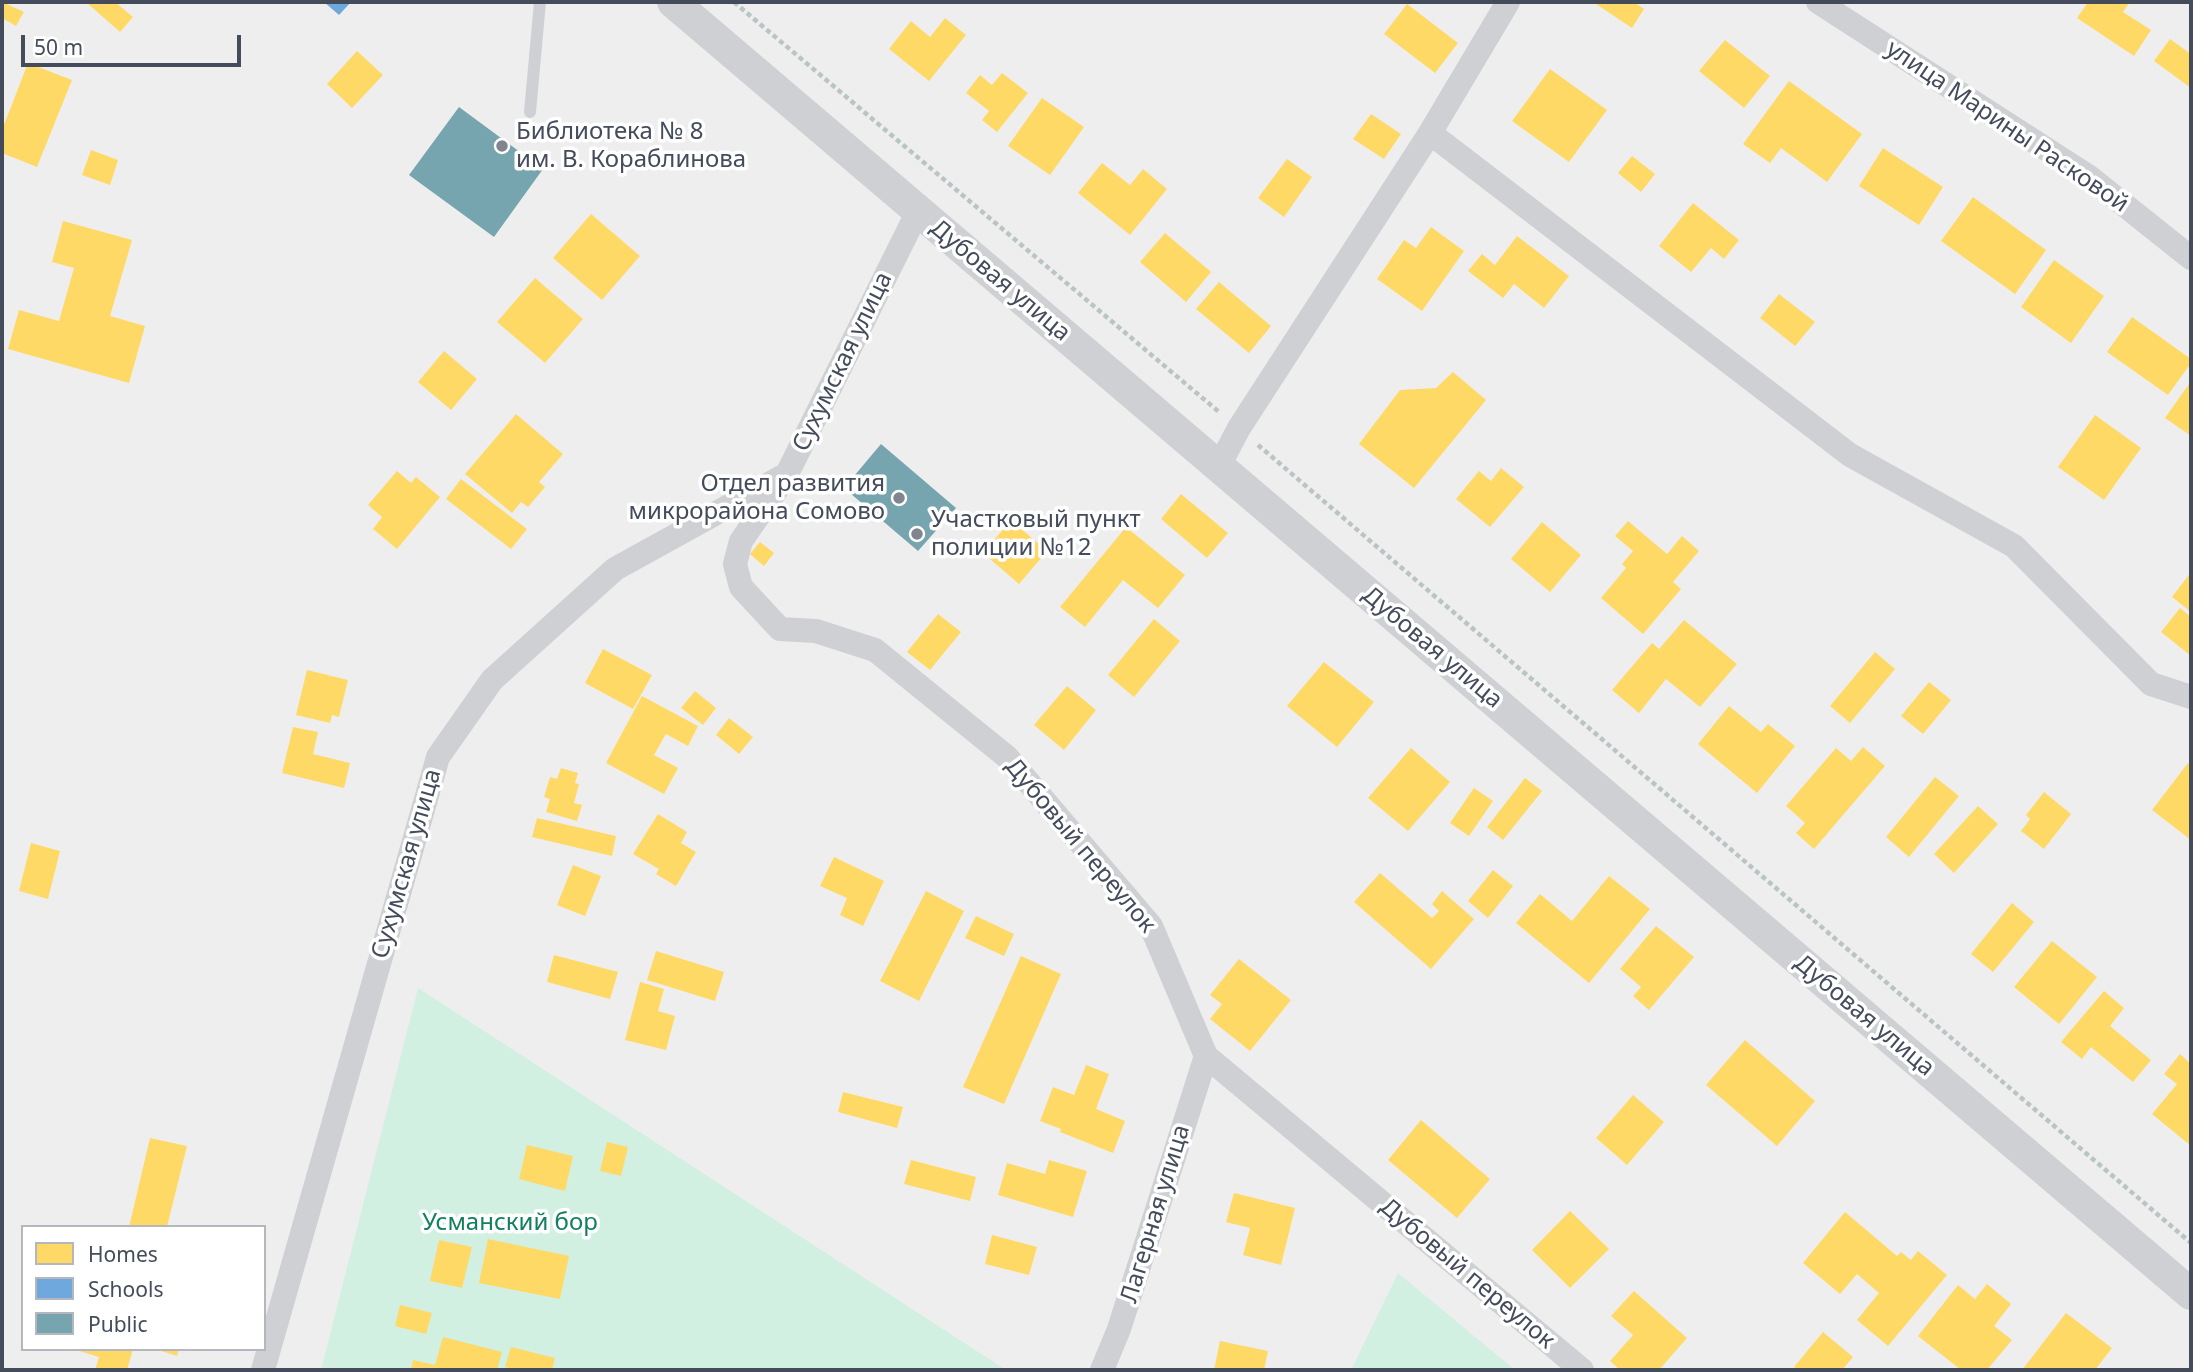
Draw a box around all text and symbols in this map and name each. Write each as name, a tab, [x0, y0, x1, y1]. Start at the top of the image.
scale bar	[24, 21, 245, 65]
text: 50 m	[34, 33, 83, 61]
street label: улица Марины Расковой	[1880, 35, 2134, 219]
place label: Библиотека № 8 им. В. Кораблинова	[516, 118, 746, 174]
marker: Библиотека № 8 им. В. Кораблинова	[494, 138, 510, 154]
street label: Дубовая улица	[924, 214, 1076, 348]
street label: Сухумская улица	[787, 268, 899, 456]
place label: Отдел развития микрорайона Сомово	[629, 470, 885, 526]
marker: Отдел развития микрорайона Сомово	[891, 490, 907, 506]
place label: Участковый пункт полиции №12	[931, 506, 1141, 562]
marker: Участковый пункт полиции №12	[909, 526, 925, 542]
street label: Дубовая улица	[1356, 581, 1508, 715]
street label: Дубовый переулок	[999, 753, 1161, 939]
street label: Сухумская улица	[366, 766, 448, 962]
street label: Дубовая улица	[1788, 949, 1940, 1083]
street label: Лагерная улица	[1115, 1122, 1197, 1306]
street label: Дубовый переулок	[1374, 1193, 1560, 1355]
park label: Усманский бор	[422, 1209, 598, 1237]
legend	[21, 1225, 266, 1351]
text: Homes	[88, 1240, 158, 1268]
text: Schools	[88, 1275, 163, 1303]
text: Public	[88, 1310, 148, 1338]

